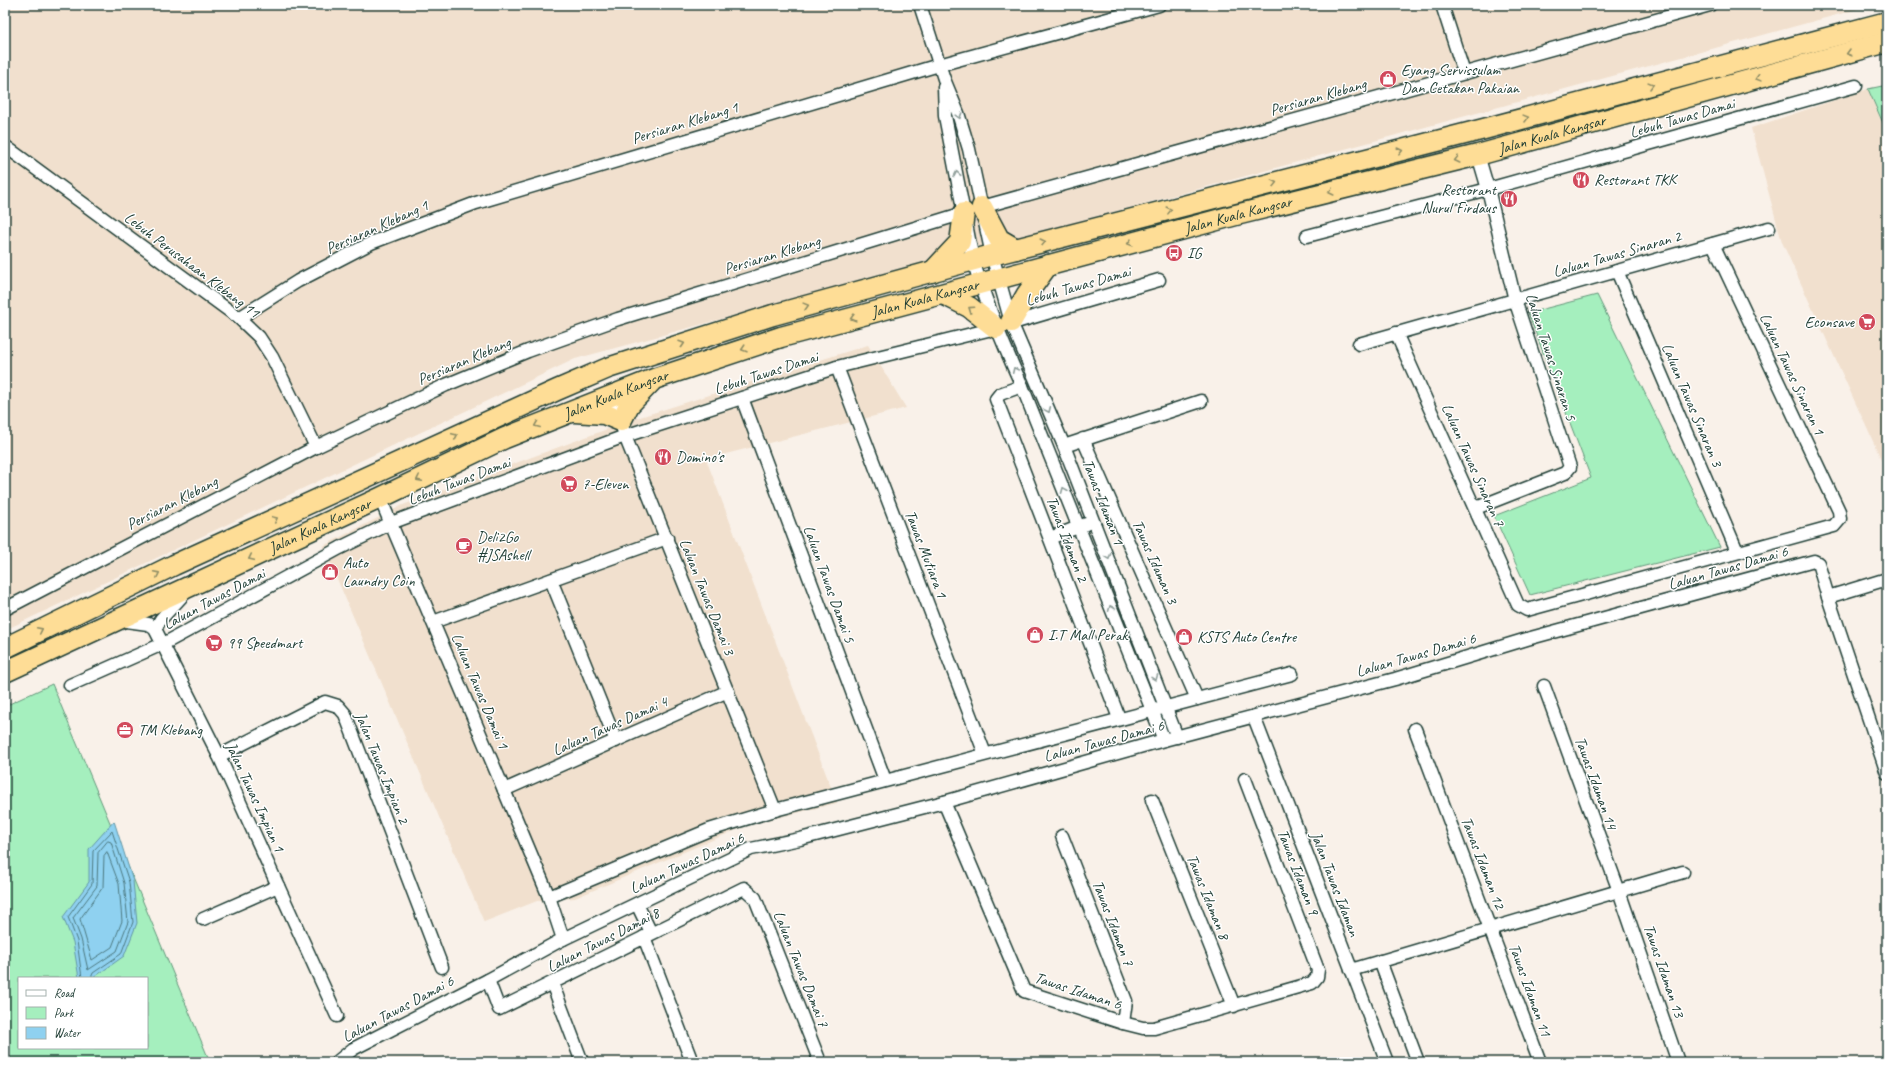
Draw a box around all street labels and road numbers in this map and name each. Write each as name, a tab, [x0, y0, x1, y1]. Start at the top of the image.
street label: Persiaran Klebang	[1268, 73, 1370, 120]
street label: Lebuh Tawas Damai	[1627, 93, 1739, 142]
street label: Persiaran Klebang 1	[629, 97, 741, 149]
street label: Jalan Kuala Kangsar	[1495, 110, 1610, 159]
street label: Jalan Kuala Kangsar	[1181, 191, 1296, 239]
street label: Persiaran Klebang 1	[323, 195, 432, 259]
street label: Lebuh Perusahaan Klebang 11	[120, 207, 264, 323]
street label: Laluan Tawas Sinaran 2	[1551, 226, 1685, 282]
street label: Persiaran Klebang	[722, 231, 824, 279]
street label: Lebuh Tawas Damai	[1023, 261, 1135, 310]
street label: Jalan Kuala Kangsar	[868, 274, 983, 323]
street label: Laluan Tawas Sinaran 5	[1521, 291, 1581, 424]
street label: Laluan Tawas Sinaran 1	[1755, 310, 1829, 439]
street label: Persiaran Klebang	[414, 332, 515, 390]
street label: Laluan Tawas Sinaran 3	[1657, 340, 1728, 471]
street label: Lebuh Tawas Damai	[712, 346, 822, 399]
street label: Jalan Kuala Kangsar	[560, 364, 673, 424]
street label: Laluan Tawas Sinaran 7	[1437, 400, 1509, 530]
street label: Lebuh Tawas Damai	[405, 452, 515, 510]
street label: Tawas Idaman 1	[1077, 456, 1129, 548]
street label: Persiaran Klebang	[123, 471, 222, 534]
street label: Jalan Kuala Kangsar	[264, 493, 376, 559]
street label: Tawas Idaman 2	[1041, 493, 1093, 586]
street label: Tawas Mutiara 1	[900, 507, 952, 601]
street label: Tawas Idaman 3	[1128, 517, 1183, 609]
street label: Laluan Tawas Damai 5	[798, 522, 860, 646]
street label: Laluan Tawas Damai 3	[675, 536, 740, 660]
street label: Laluan Tawas Damai 6	[1666, 541, 1791, 595]
street label: Laluan Tawas Damai	[160, 563, 270, 634]
street label: Laluan Tawas Damai 6	[1354, 628, 1479, 682]
street label: Laluan Tawas Damai 1	[447, 630, 514, 753]
street label: Laluan Tawas Damai 4	[549, 691, 672, 760]
street label: Jalan Tawas Impian 2	[350, 708, 414, 829]
street label: Laluan Tawas Damai 6	[1042, 715, 1167, 767]
street label: Tawas Idaman 14	[1570, 734, 1623, 834]
street label: Jalan Tawas Impian 1	[220, 738, 290, 856]
street label: Tawas Idaman 12	[1456, 814, 1510, 914]
street label: Tawas Idaman 9	[1272, 826, 1324, 919]
street label: Laluan Tawas Damai 6	[627, 827, 748, 898]
street label: Jalan Tawas Idaman	[1305, 828, 1364, 940]
street label: Tawas Idaman 8	[1182, 851, 1235, 944]
street label: Tawas Idaman 7	[1087, 877, 1139, 969]
street label: Laluan Tawas Damai 8	[543, 902, 664, 977]
street label: Laluan Tawas Damai 7	[769, 908, 834, 1031]
street label: Tawas Idaman 13	[1639, 922, 1690, 1022]
street label: Tawas Idaman 11	[1504, 941, 1556, 1040]
street label: Tawas Idaman 6	[1032, 968, 1125, 1015]
street label: Laluan Tawas Damai 6	[339, 971, 458, 1047]

